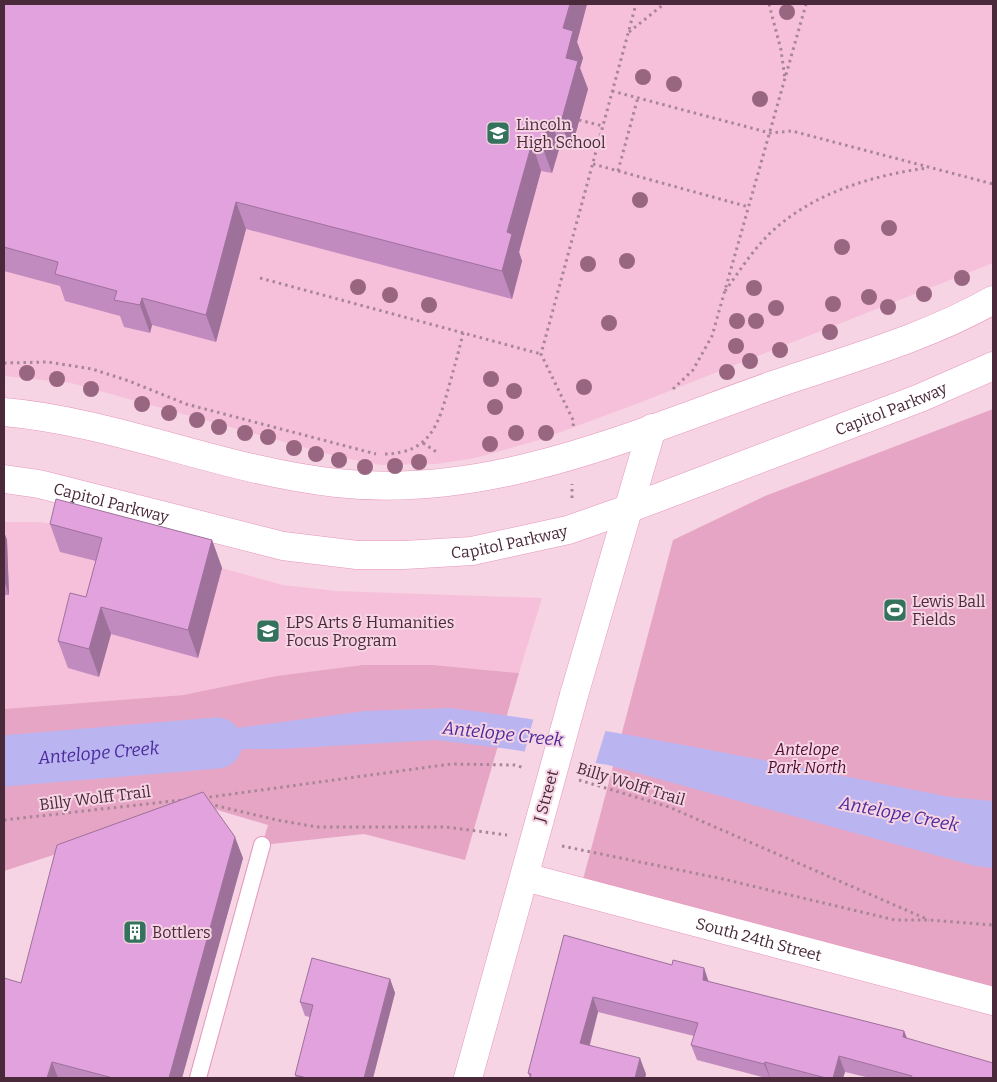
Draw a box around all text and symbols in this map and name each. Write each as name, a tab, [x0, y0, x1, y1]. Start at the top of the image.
place label: Lincoln High School	[516, 115, 606, 152]
school or university icon: Lincoln High School	[485, 120, 511, 146]
street label: Capitol Parkway	[832, 378, 950, 439]
street label: Capitol Parkway	[52, 479, 172, 526]
street label: Capitol Parkway	[450, 521, 570, 562]
place label: Lewis Ball Fields	[912, 592, 986, 629]
sports icon: Lewis Ball Fields	[882, 597, 908, 623]
place label: LPS Arts & Humanities Focus Program	[286, 613, 454, 650]
school or university icon: LPS Arts & Humanities Focus Program	[255, 618, 281, 644]
water label: Antelope Creek	[440, 717, 565, 751]
water label: Antelope Creek	[36, 737, 160, 769]
park label: Antelope Park North	[768, 740, 846, 777]
street label: Billy Wolff Trail	[575, 759, 688, 810]
street label: J Street	[530, 767, 562, 825]
street label: Billy Wolff Trail	[38, 782, 152, 814]
water label: Antelope Creek	[836, 791, 961, 836]
street label: South 24th Street	[694, 913, 824, 965]
building icon: Bottlers	[122, 919, 148, 945]
place label: Bottlers	[152, 923, 211, 942]

